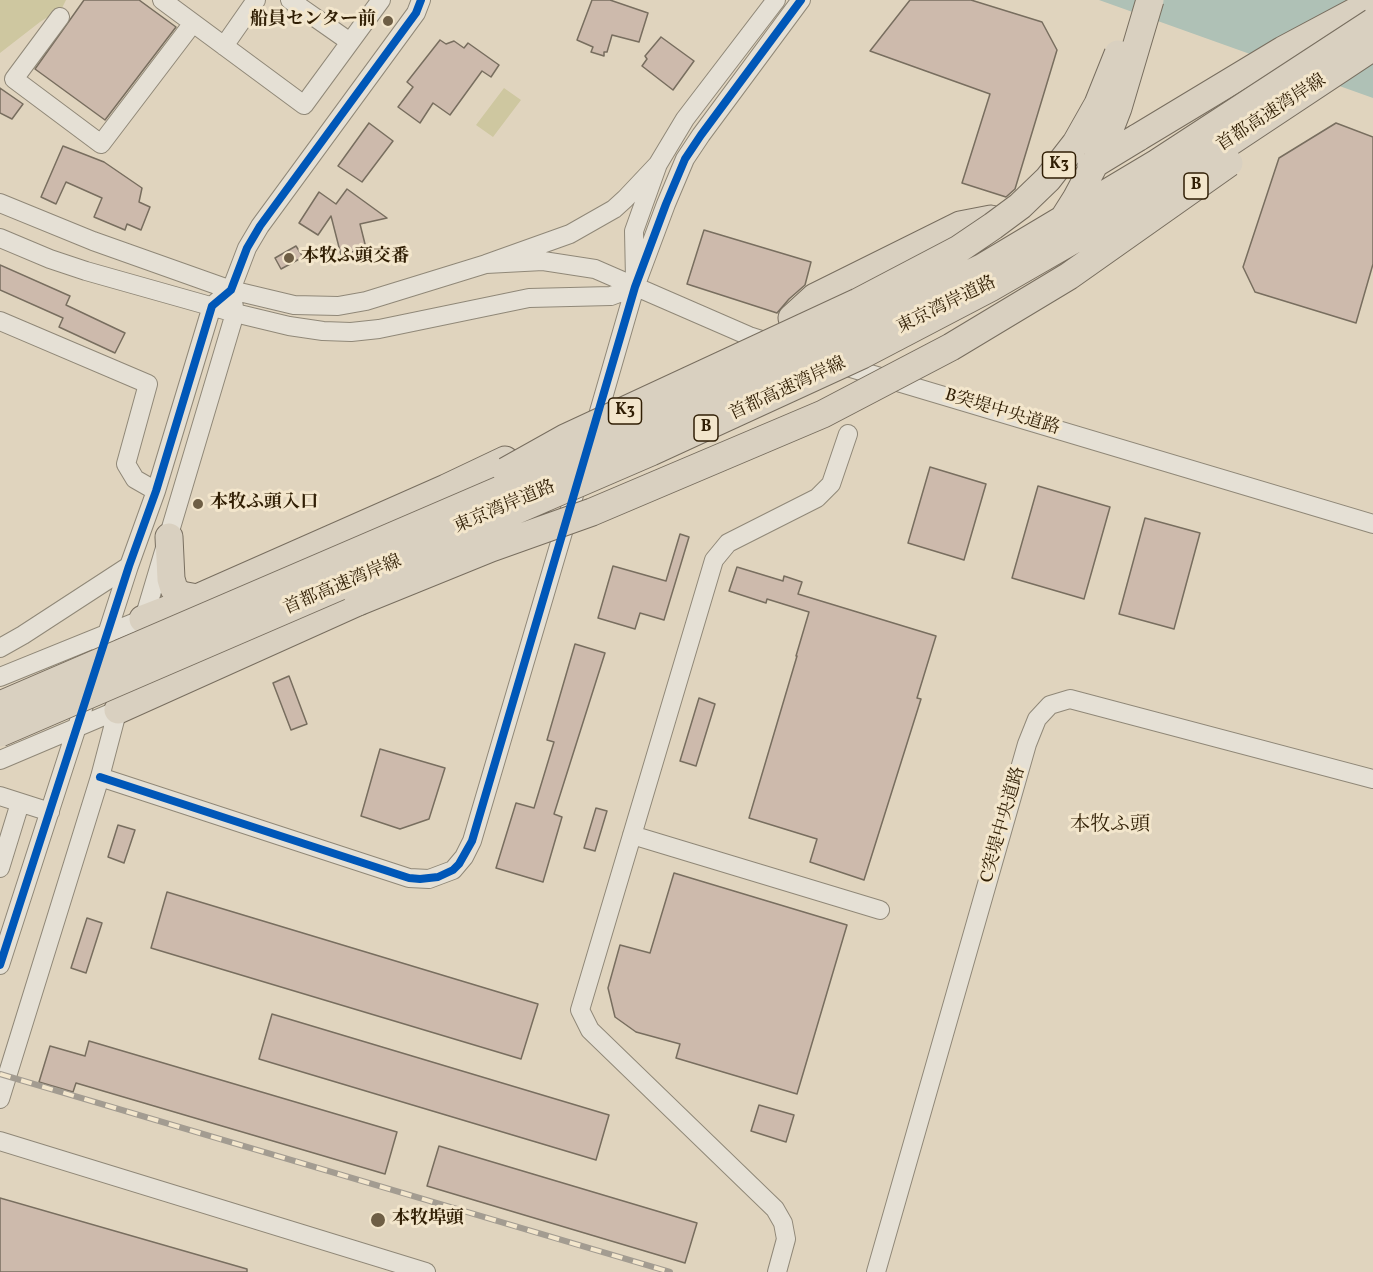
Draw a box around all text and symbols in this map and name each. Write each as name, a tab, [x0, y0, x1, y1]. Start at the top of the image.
place label: 船員センター前	[250, 10, 376, 32]
marker: 船員センター前	[381, 14, 395, 28]
street label: 首都高速湾岸線	[1213, 71, 1331, 157]
road number: K3	[1042, 152, 1076, 178]
road number: B	[1184, 173, 1208, 199]
place label: 本牧ふ頭交番	[301, 247, 409, 269]
marker: 本牧ふ頭交番	[282, 251, 296, 265]
street label: 東京湾岸道路	[894, 273, 1000, 339]
street label: 首都高速湾岸線	[726, 354, 850, 426]
street label: B突堤中央道路	[942, 385, 1062, 441]
road number: K3	[608, 398, 642, 424]
road number: B	[694, 415, 718, 441]
street label: 東京湾岸道路	[451, 477, 559, 539]
place label: 本牧ふ頭入口	[210, 493, 318, 515]
marker: 本牧ふ頭入口	[191, 497, 205, 511]
street label: 首都高速湾岸線	[281, 551, 405, 621]
street label: C突堤中央道路	[977, 764, 1031, 886]
district label: 本牧ふ頭	[1070, 814, 1150, 838]
place label: 本牧埠頭	[392, 1209, 464, 1231]
marker: 本牧埠頭	[369, 1211, 387, 1229]

